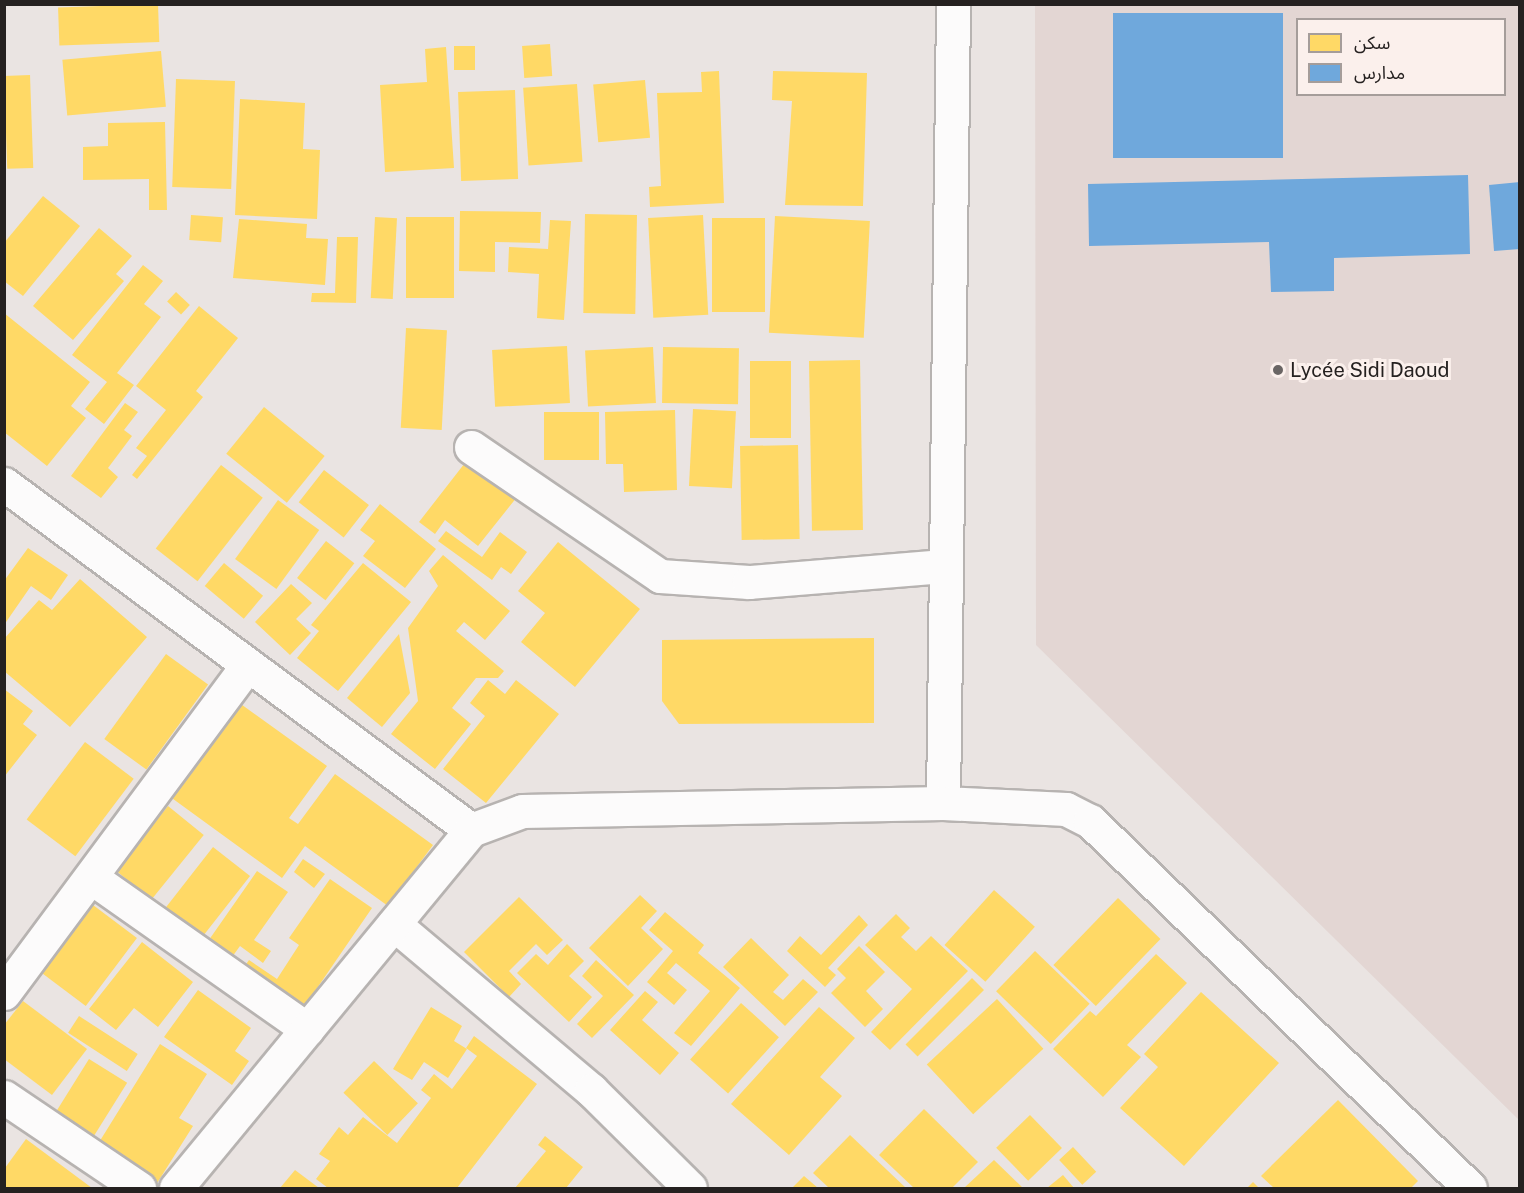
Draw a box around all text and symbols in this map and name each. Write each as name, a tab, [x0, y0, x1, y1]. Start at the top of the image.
legend	[1296, 18, 1506, 96]
text: سكن	[1354, 32, 1390, 53]
text: مدارس	[1354, 62, 1405, 83]
place label: Lycée Sidi Daoud	[1290, 358, 1450, 382]
marker: Lycée Sidi Daoud	[1271, 363, 1285, 377]

